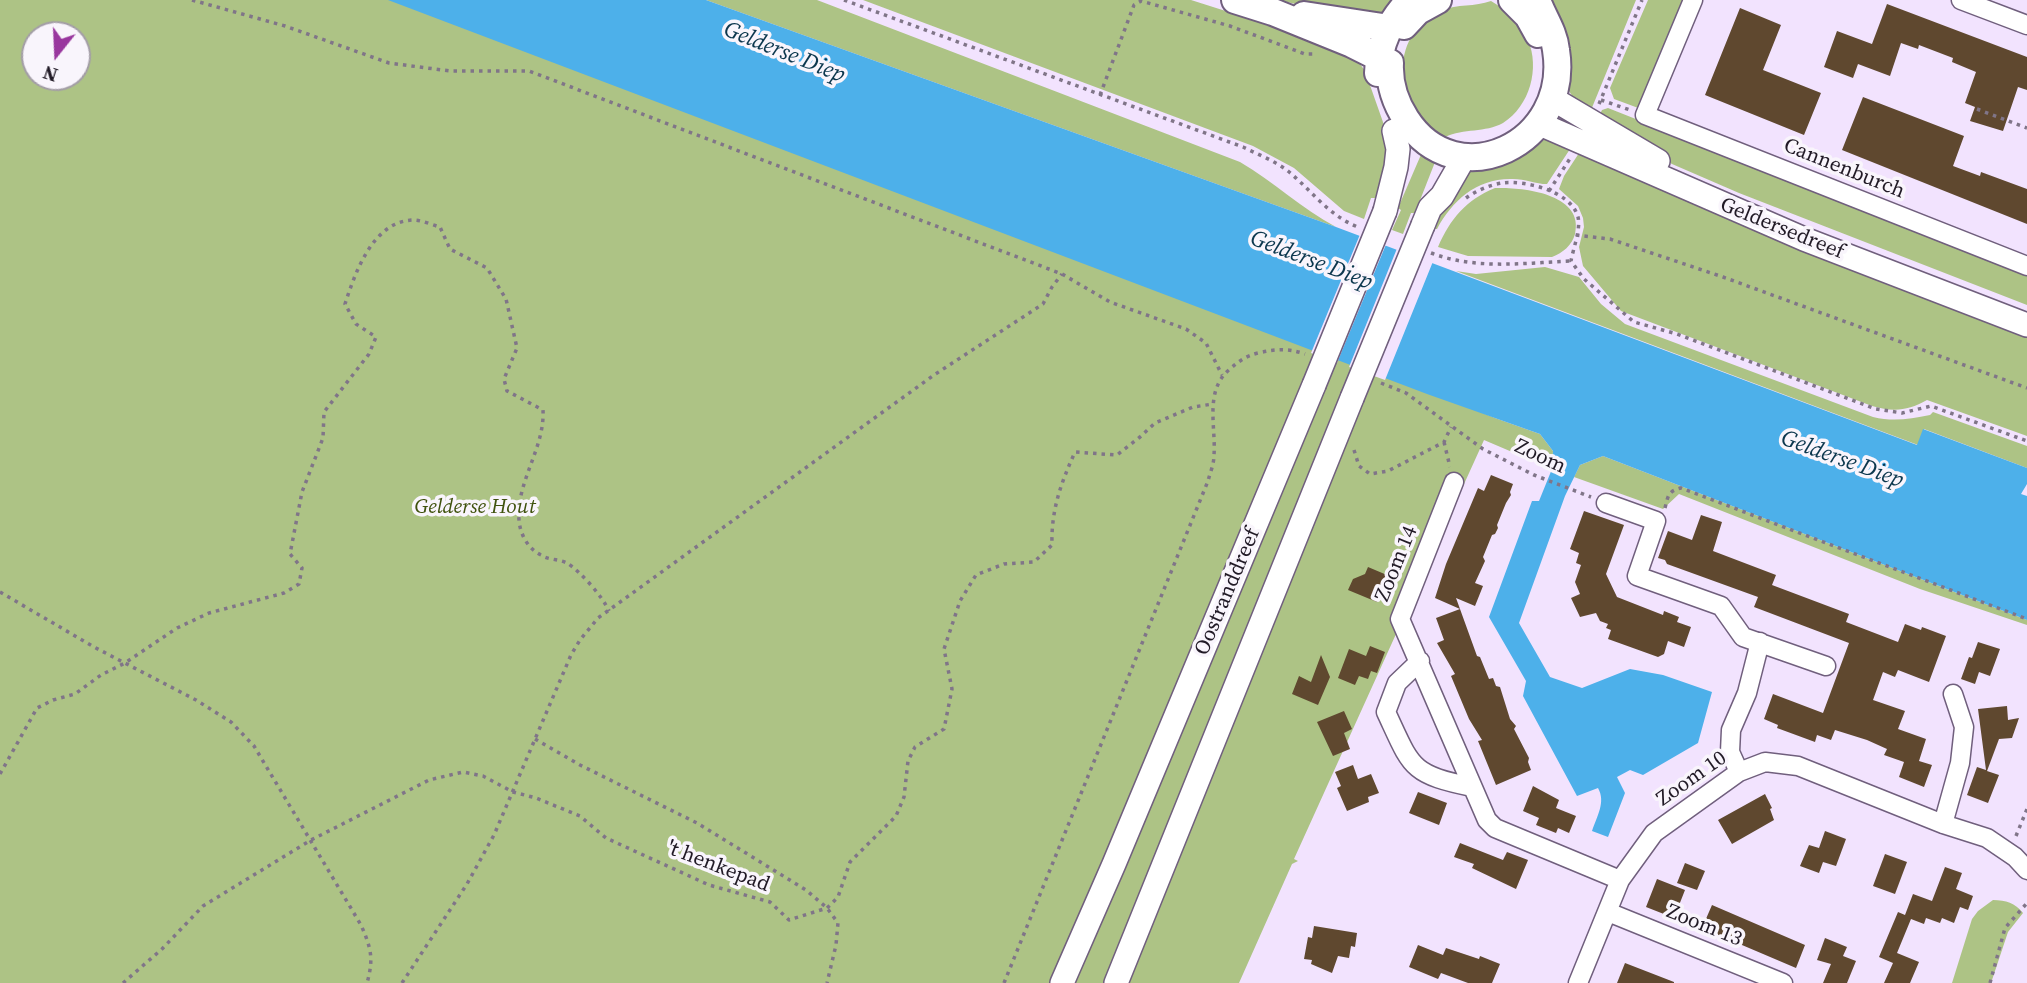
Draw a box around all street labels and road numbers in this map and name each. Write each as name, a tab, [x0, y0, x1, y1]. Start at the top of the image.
street label: Cannenburch	[1780, 133, 1908, 205]
street label: Geldersedreef	[1716, 193, 1848, 265]
street label: Zoom	[1510, 434, 1570, 480]
street label: Zoom 14	[1370, 522, 1424, 606]
street label: Oostranddreef	[1190, 525, 1266, 659]
street label: Zoom 10	[1652, 746, 1732, 812]
street label: 't henkepad	[663, 836, 773, 898]
street label: Zoom 13	[1662, 899, 1746, 953]

